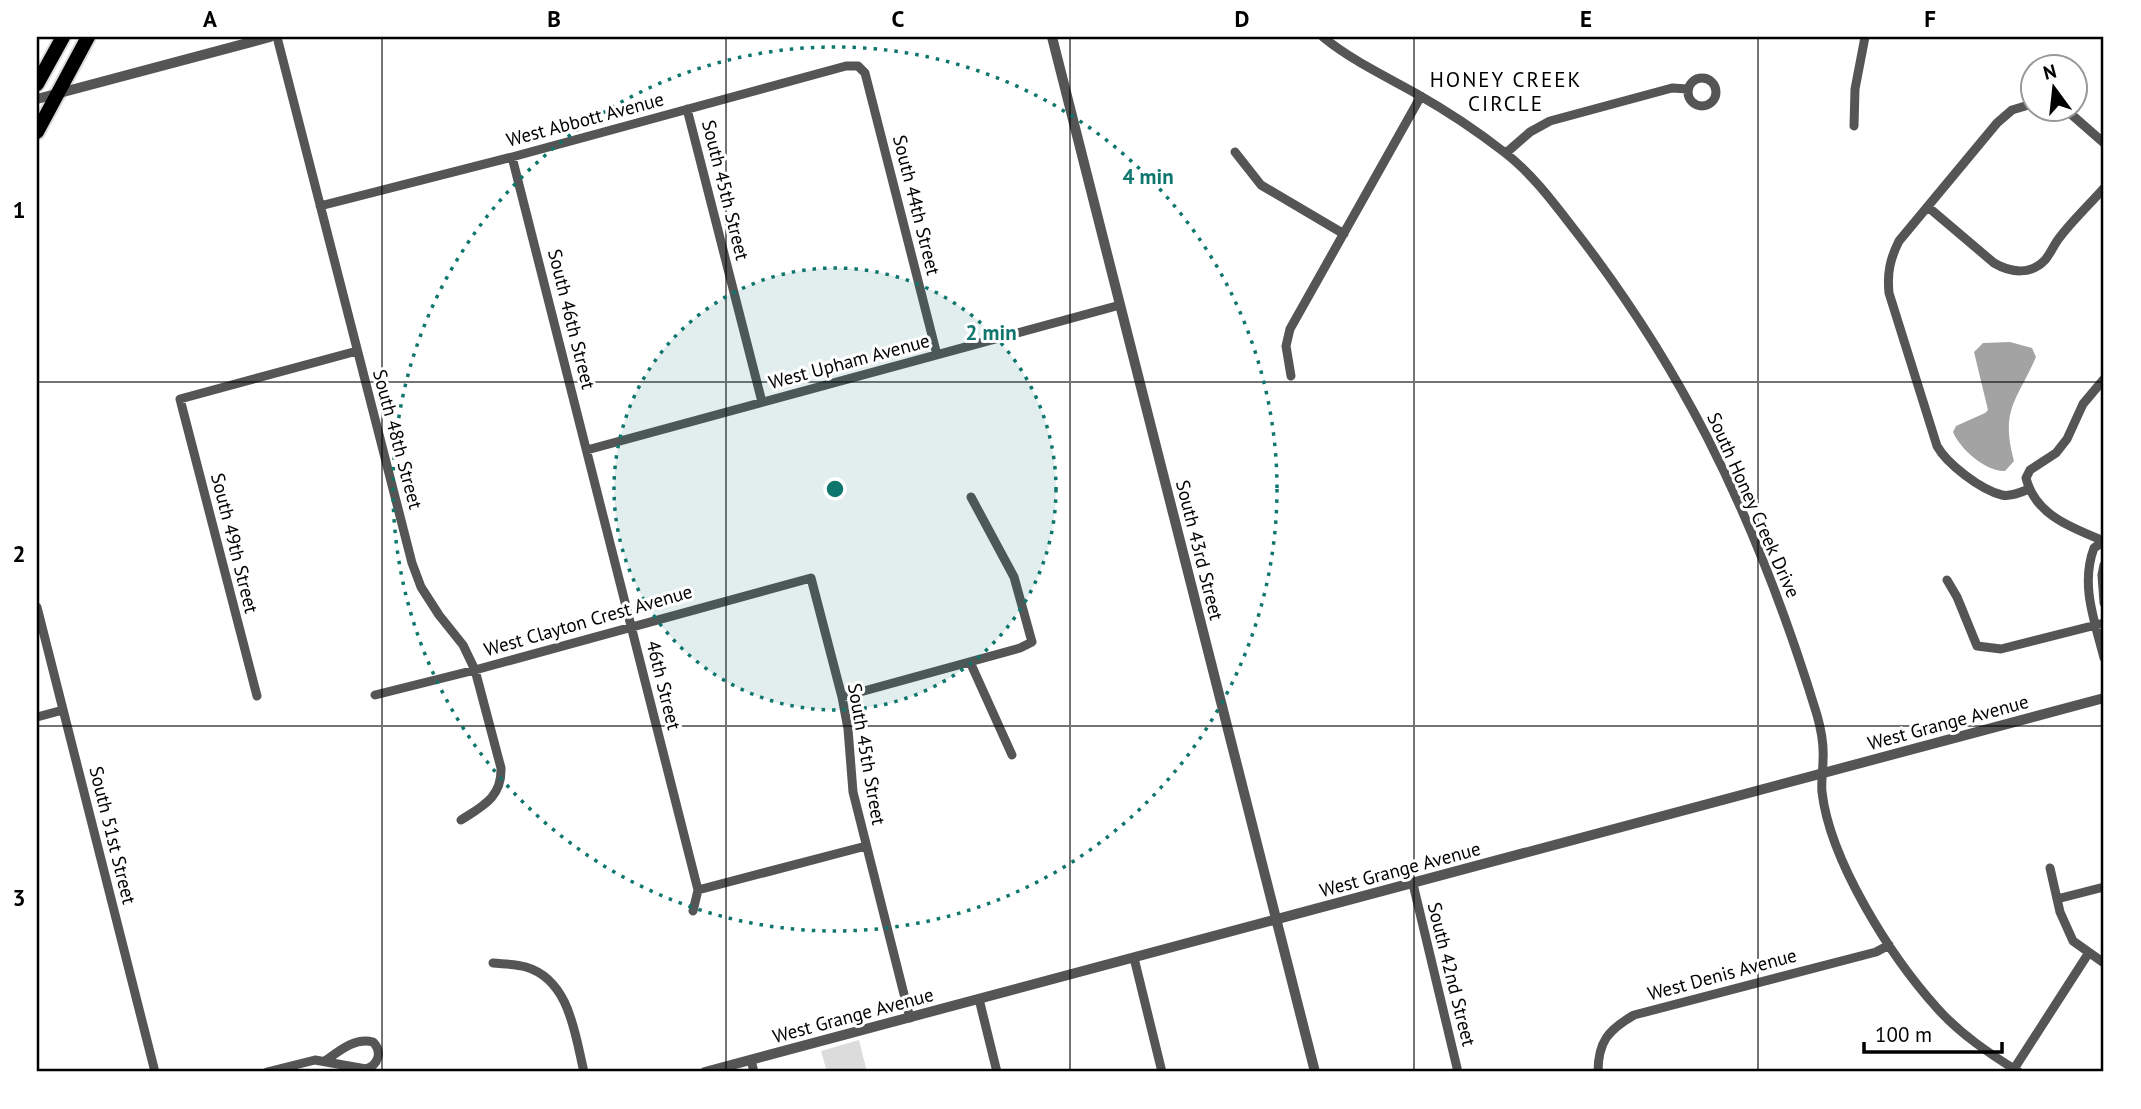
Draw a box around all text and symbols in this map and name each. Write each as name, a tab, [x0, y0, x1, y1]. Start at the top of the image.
text: A	[203, 4, 217, 33]
text: B	[547, 4, 561, 33]
text: C	[892, 4, 905, 33]
text: D	[1235, 4, 1249, 33]
text: E	[1580, 4, 1592, 33]
text: F	[1924, 4, 1936, 33]
north arrow	[2018, 52, 2088, 122]
text: N	[2040, 58, 2059, 85]
district label: HONEY CREEK CIRCLE	[1430, 66, 1582, 117]
street label: West Abbott Avenue	[504, 86, 666, 152]
street label: South 45th Street	[697, 117, 755, 263]
street label: South 44th Street	[888, 132, 946, 278]
text: 4 min	[1122, 163, 1174, 190]
text: 1	[12, 195, 26, 224]
street label: South 46th Street	[543, 246, 601, 392]
text: 2 min	[965, 319, 1017, 346]
street label: West Upham Avenue	[766, 328, 932, 394]
street label: South 48th Street	[368, 367, 428, 512]
street label: South Honey Creek Drive	[1702, 409, 1806, 601]
street label: South 49th Street	[206, 470, 264, 616]
centre of rings	[823, 477, 847, 501]
street label: South 43rd Street	[1171, 478, 1229, 623]
text: 2	[12, 539, 26, 568]
street label: West Clayton Crest Avenue	[481, 579, 695, 661]
street label: 46th Street	[641, 638, 687, 733]
street label: South 45th Street	[843, 681, 891, 827]
street label: West Grange Avenue	[1865, 689, 2031, 755]
street label: South 51st Street	[84, 764, 142, 907]
street label: West Grange Avenue	[1317, 836, 1483, 902]
text: 3	[12, 883, 26, 912]
street label: South 42nd Street	[1423, 900, 1482, 1049]
street label: West Denis Avenue	[1645, 943, 1799, 1005]
street label: West Grange Avenue	[770, 982, 936, 1048]
scale bar	[1864, 1011, 2003, 1055]
text: 100 m	[1875, 1021, 1932, 1048]

